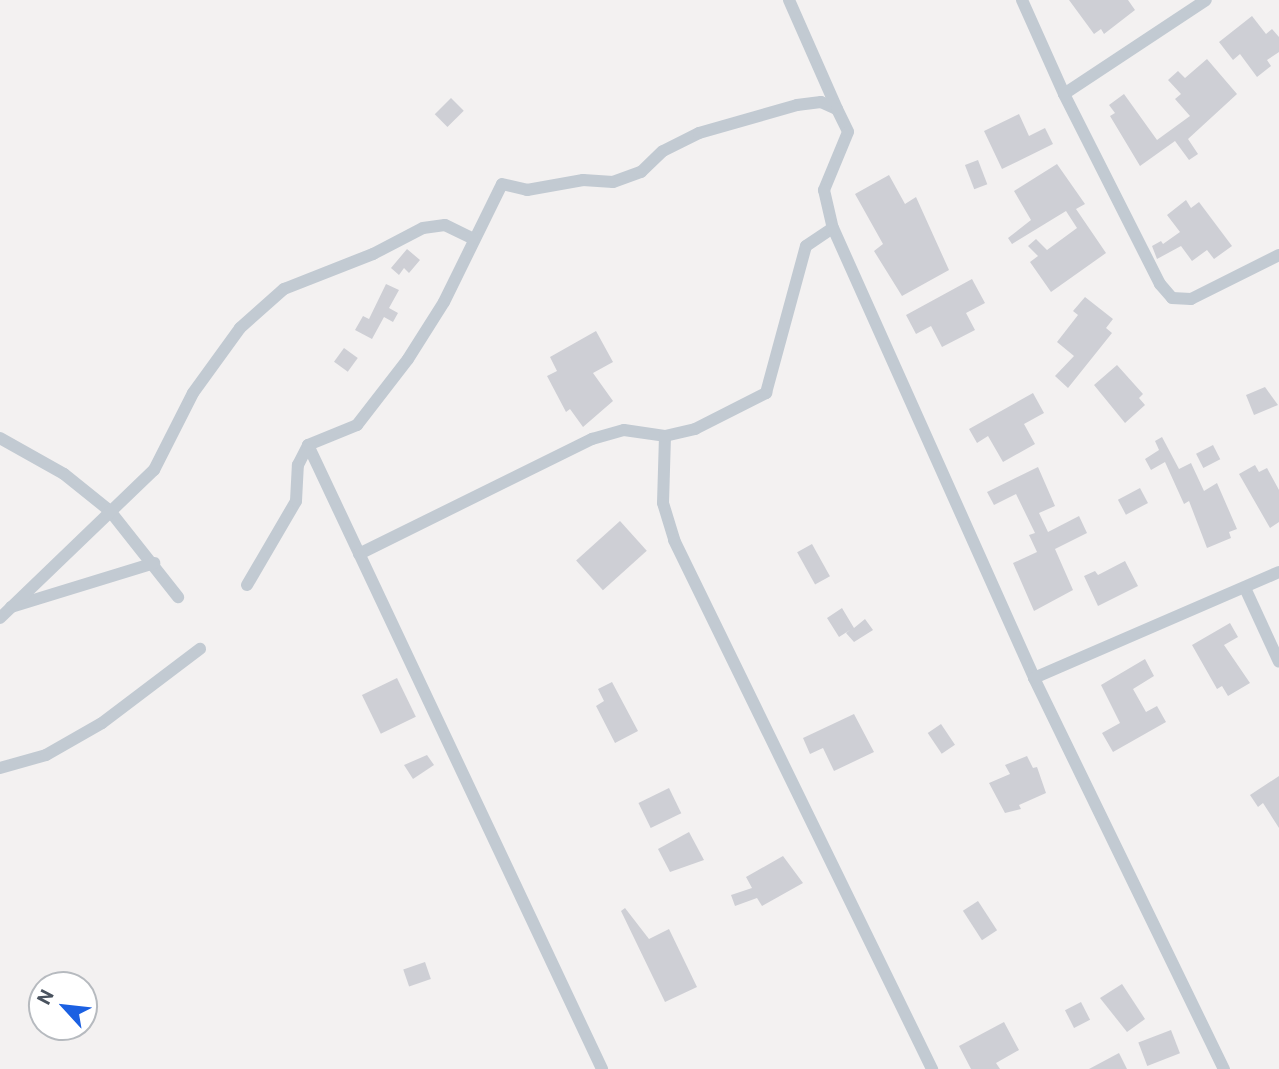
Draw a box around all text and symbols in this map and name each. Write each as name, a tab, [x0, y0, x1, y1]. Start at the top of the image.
north arrow	[28, 971, 98, 1041]
text: N	[32, 986, 59, 1008]

